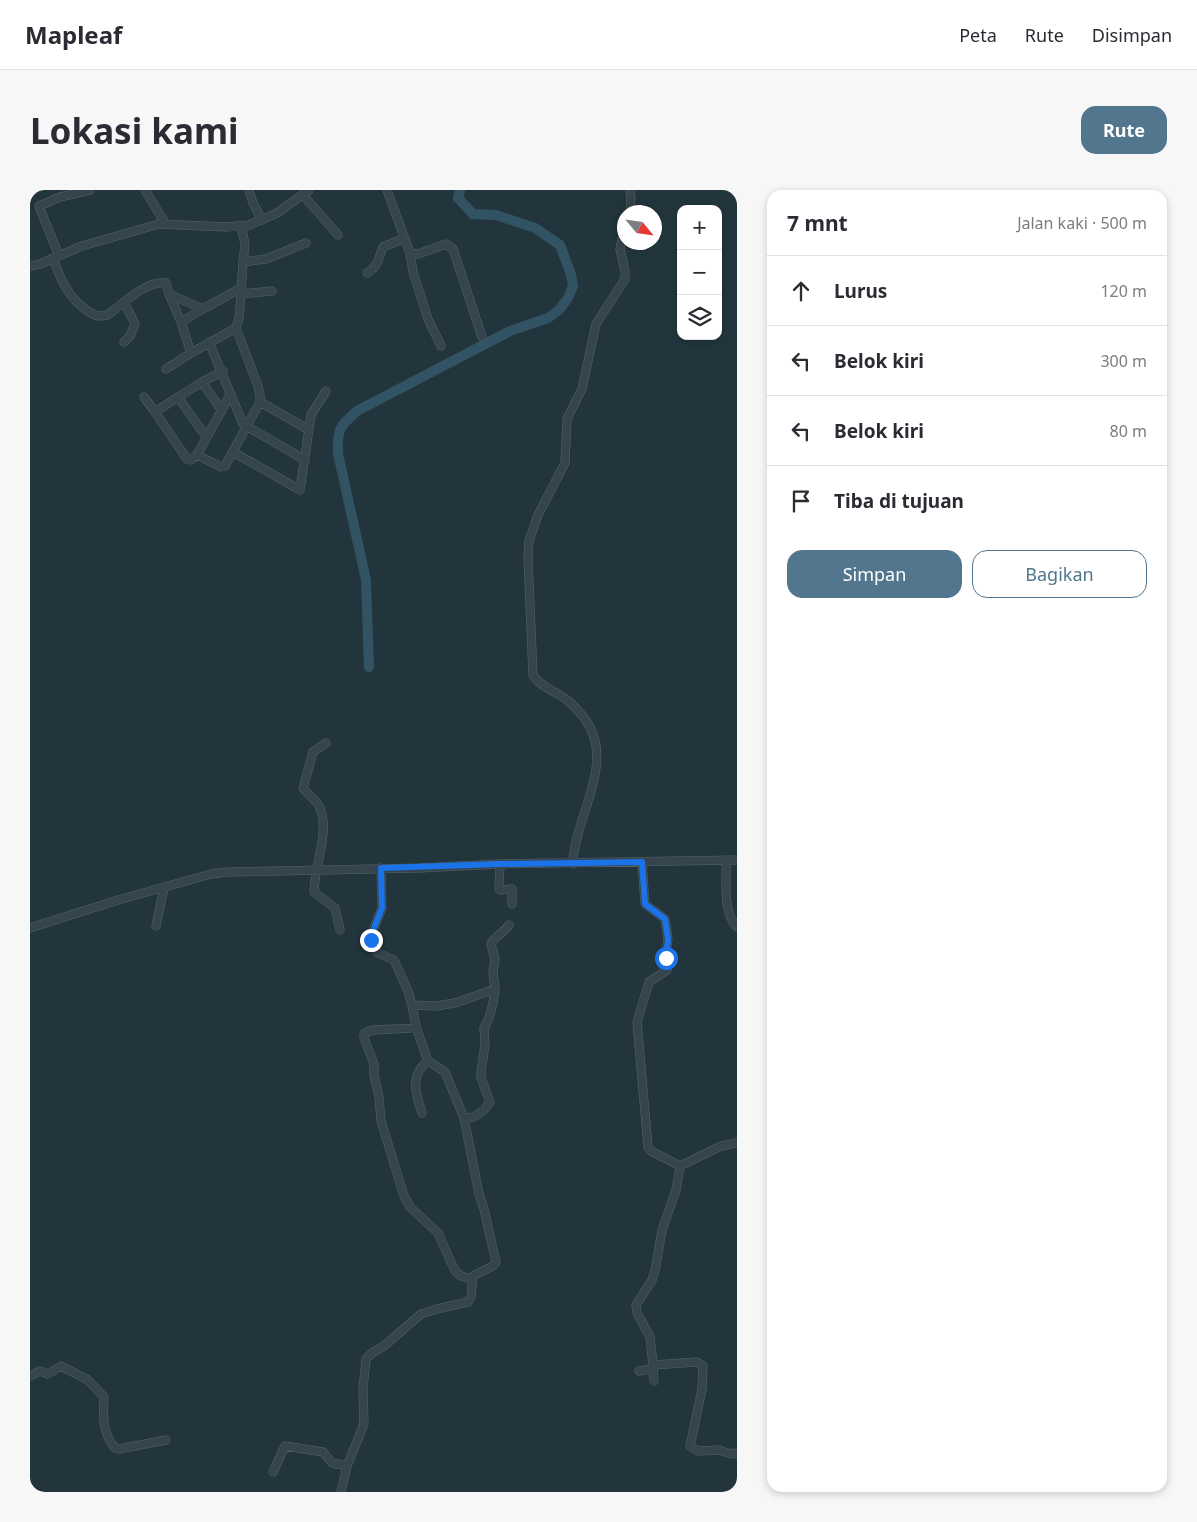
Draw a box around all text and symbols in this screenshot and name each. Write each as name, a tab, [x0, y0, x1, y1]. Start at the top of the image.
text: Mapleaf	[25, 18, 122, 51]
text: Peta	[959, 23, 997, 47]
text: Rute	[1025, 23, 1064, 47]
text: Disimpan	[1092, 23, 1172, 47]
button: Rute	[1081, 106, 1167, 154]
text: Lokasi kami	[30, 107, 239, 154]
north arrow	[617, 205, 662, 250]
map controls	[677, 205, 722, 340]
button: +	[677, 205, 722, 250]
text: 7 mnt	[787, 209, 848, 237]
text: Jalan kaki · 500 m	[1017, 212, 1147, 234]
button: −	[677, 250, 722, 295]
icon: ahead	[787, 277, 815, 305]
text: Lurus	[834, 278, 887, 304]
text: 120 m	[1100, 280, 1147, 302]
button: layers	[677, 295, 722, 340]
icon: left	[787, 347, 815, 375]
text: Belok kiri	[834, 348, 924, 374]
text: 300 m	[1100, 350, 1147, 372]
icon: left	[787, 417, 815, 445]
text: Belok kiri	[834, 418, 924, 444]
text: 80 m	[1110, 420, 1147, 442]
icon: arrive	[787, 487, 815, 515]
text: Tiba di tujuan	[834, 488, 964, 514]
button: Simpan	[787, 550, 962, 598]
button: Bagikan	[972, 550, 1147, 598]
route end	[360, 929, 383, 952]
route start	[655, 947, 678, 970]

